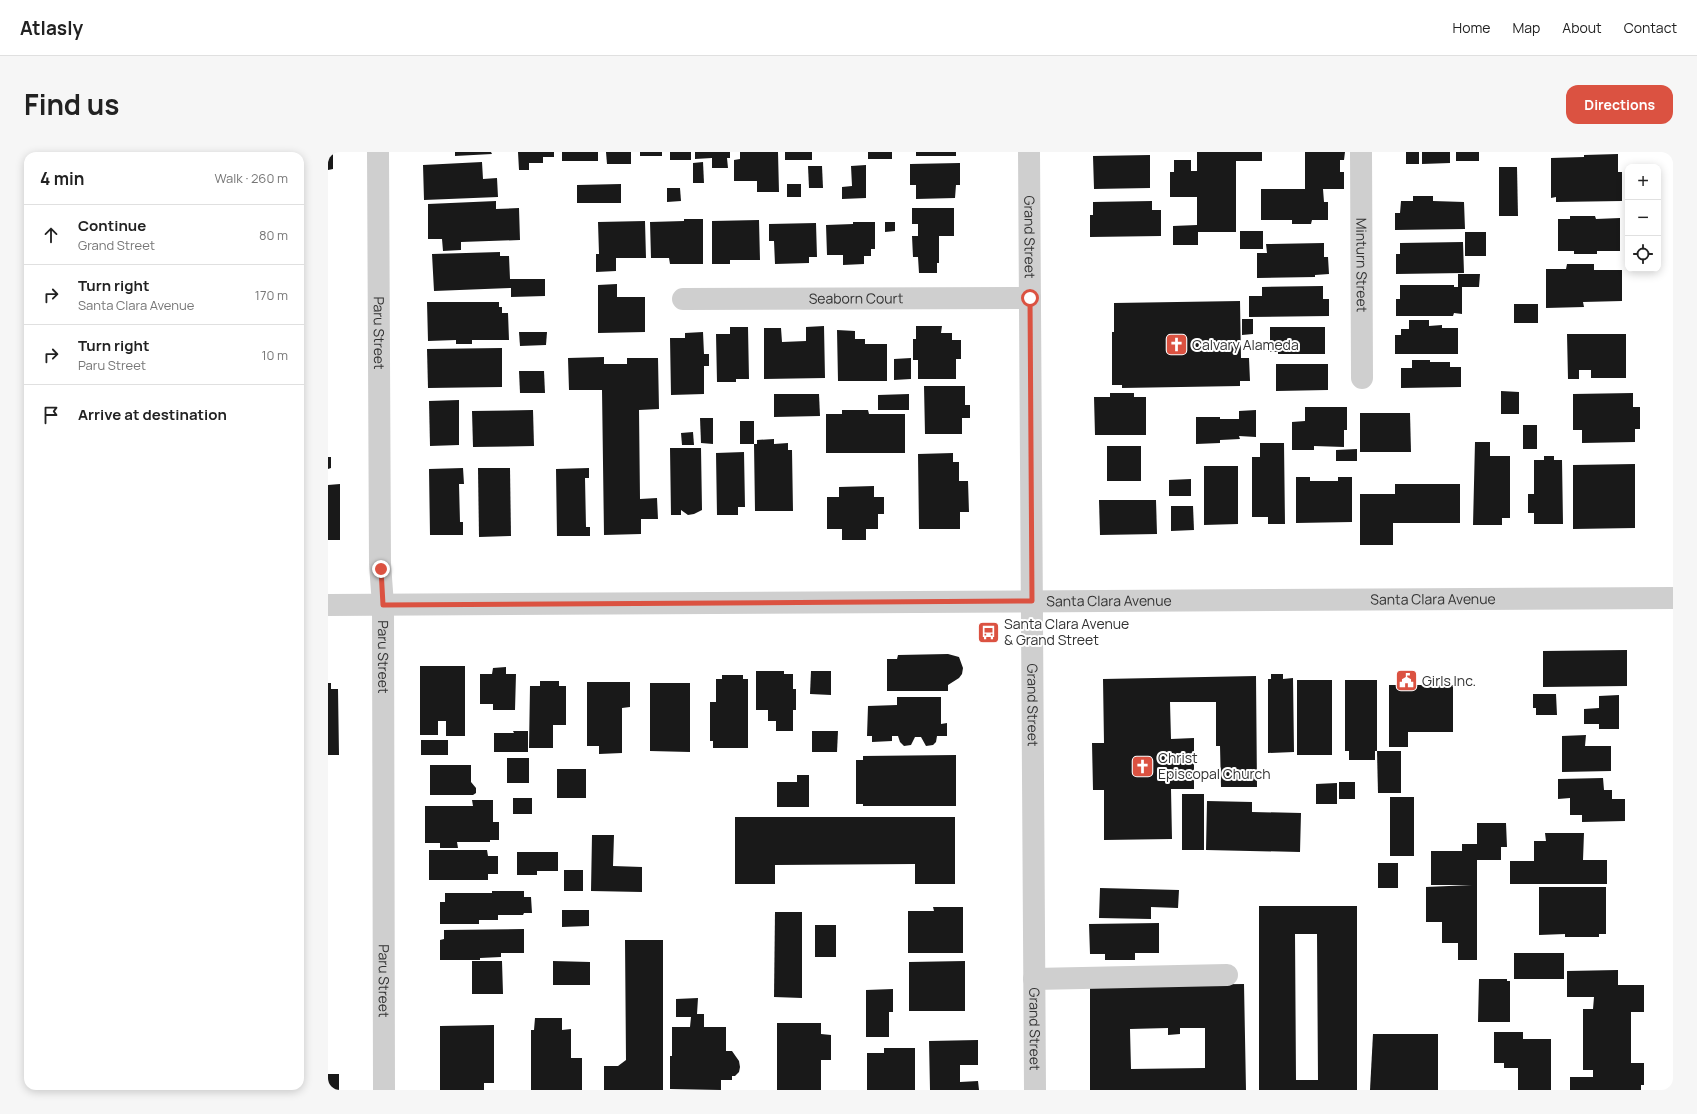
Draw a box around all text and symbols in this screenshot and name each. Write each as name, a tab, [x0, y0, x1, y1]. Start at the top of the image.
text: Atlasly	[20, 15, 83, 41]
text: Home	[1453, 18, 1490, 37]
text: Map	[1512, 18, 1540, 37]
text: About	[1562, 18, 1602, 37]
text: Contact	[1624, 18, 1677, 37]
text: Find us	[24, 85, 119, 123]
button: Directions	[1566, 85, 1673, 124]
map controls	[1625, 164, 1661, 272]
button: +	[1625, 164, 1661, 200]
text: 4 min	[40, 167, 84, 190]
text: Walk · 260 m	[215, 169, 288, 187]
street label: Grand Street	[1020, 195, 1040, 279]
button: −	[1625, 200, 1661, 236]
text: Continue	[78, 215, 146, 236]
street label: Minturn Street	[1352, 218, 1372, 313]
icon: ahead	[40, 224, 62, 246]
text: 80 m	[259, 226, 288, 244]
text: Grand Street	[78, 236, 155, 254]
button: locate	[1625, 236, 1661, 272]
text: Turn right	[78, 275, 149, 296]
icon: right	[40, 284, 62, 306]
text: 170 m	[255, 286, 288, 304]
street label: Seaborn Court	[809, 288, 904, 308]
route start	[1021, 289, 1039, 307]
text: Santa Clara Avenue	[78, 296, 194, 314]
street label: Paru Street	[370, 296, 389, 370]
church icon: Calvary Alameda	[1163, 332, 1189, 358]
text: Turn right	[78, 335, 149, 356]
place label: Calvary Alameda	[1192, 335, 1299, 354]
icon: right	[40, 344, 62, 366]
text: 10 m	[261, 346, 288, 364]
text: Paru Street	[78, 356, 146, 374]
icon: arrive	[40, 404, 62, 426]
text: Arrive at destination	[78, 404, 227, 425]
route end	[372, 560, 390, 578]
street label: Santa Clara Avenue	[1370, 589, 1496, 609]
street label: Santa Clara Avenue	[1046, 591, 1172, 610]
place label: Santa Clara Avenue & Grand Street	[1004, 614, 1129, 649]
bus stop icon: Santa Clara Avenue & Grand Street	[975, 619, 1001, 645]
street label: Paru Street	[374, 620, 393, 694]
street label: Grand Street	[1023, 663, 1043, 747]
public building icon: Girls Inc.	[1393, 668, 1419, 694]
place label: Girls Inc.	[1422, 671, 1476, 690]
place label: Christ Episcopal Church	[1158, 748, 1270, 783]
church icon: Christ Episcopal Church	[1130, 753, 1156, 779]
street label: Paru Street	[375, 944, 394, 1018]
street label: Grand Street	[1025, 987, 1045, 1071]

